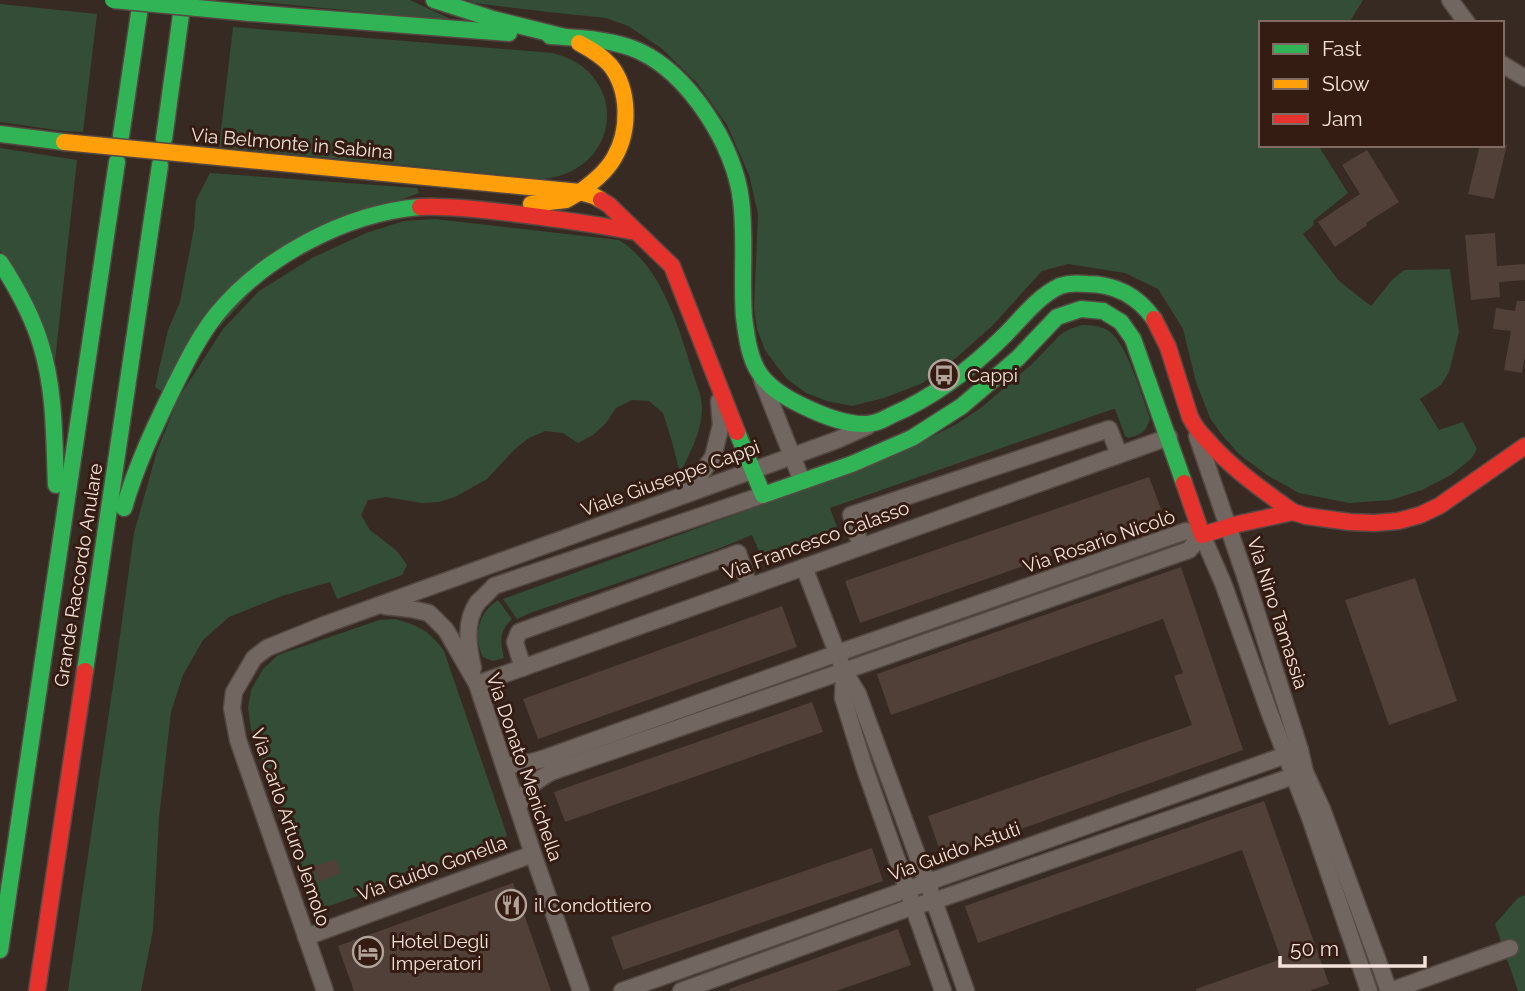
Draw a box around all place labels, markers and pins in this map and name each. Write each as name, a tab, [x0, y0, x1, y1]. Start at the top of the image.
bus stop icon: Cappi	[927, 358, 961, 392]
place label: Cappi	[967, 364, 1018, 386]
restaurant icon: il Condottiero	[494, 888, 528, 922]
place label: il Condottiero	[534, 894, 652, 916]
place label: Hotel Degli Imperatori	[391, 930, 489, 974]
hotel icon: Hotel Degli Imperatori	[351, 935, 385, 969]

